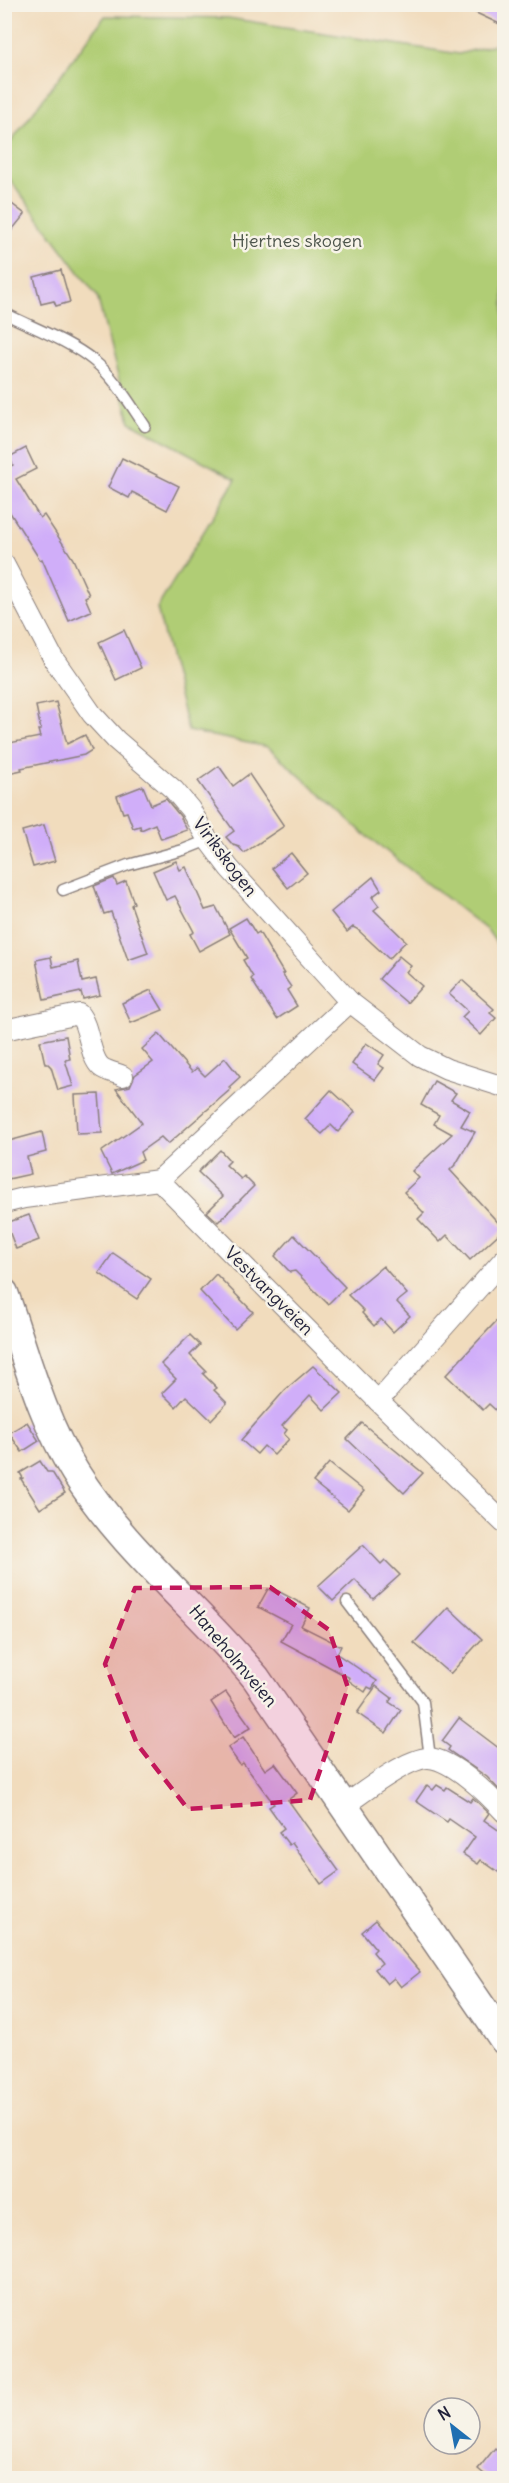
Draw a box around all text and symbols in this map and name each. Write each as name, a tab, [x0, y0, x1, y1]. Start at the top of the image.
park label: Hjertnes skogen	[232, 229, 362, 252]
street label: Virikskogen	[188, 812, 263, 901]
street label: Vestvangveien	[220, 1241, 319, 1340]
street label: Haneholmveien	[184, 1600, 283, 1711]
north arrow	[422, 2396, 482, 2456]
text: N	[434, 2402, 454, 2425]

